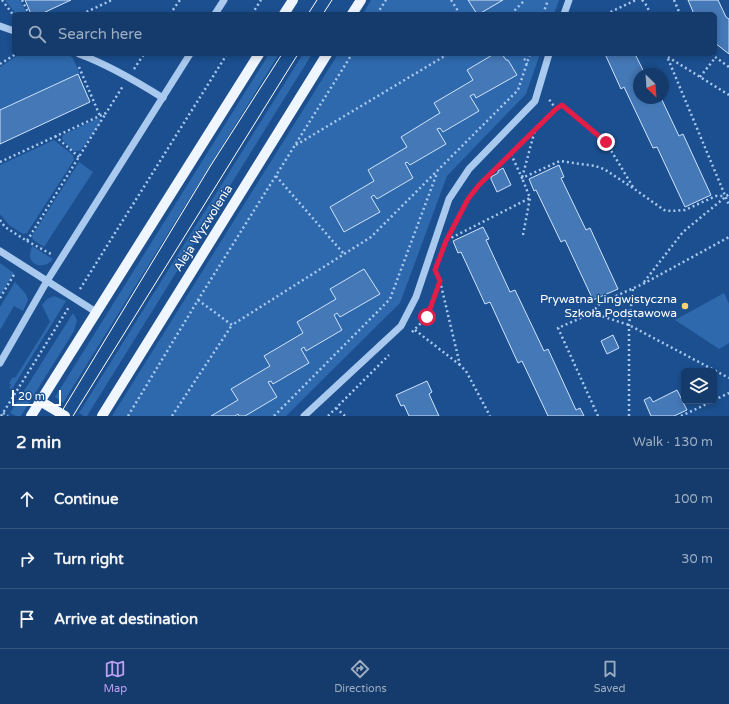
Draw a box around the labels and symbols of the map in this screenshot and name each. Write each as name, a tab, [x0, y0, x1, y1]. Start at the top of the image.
north arrow	[633, 68, 669, 104]
route end	[597, 133, 615, 151]
street label: Aleja Wyzwolenia	[171, 182, 235, 274]
place label: Prywatna Lingwistyczna Szkoła Podstawowa	[540, 292, 677, 320]
marker: Prywatna Lingwistyczna Szkoła Podstawowa	[680, 301, 690, 311]
route start	[418, 308, 436, 326]
scale bar	[12, 388, 61, 407]

